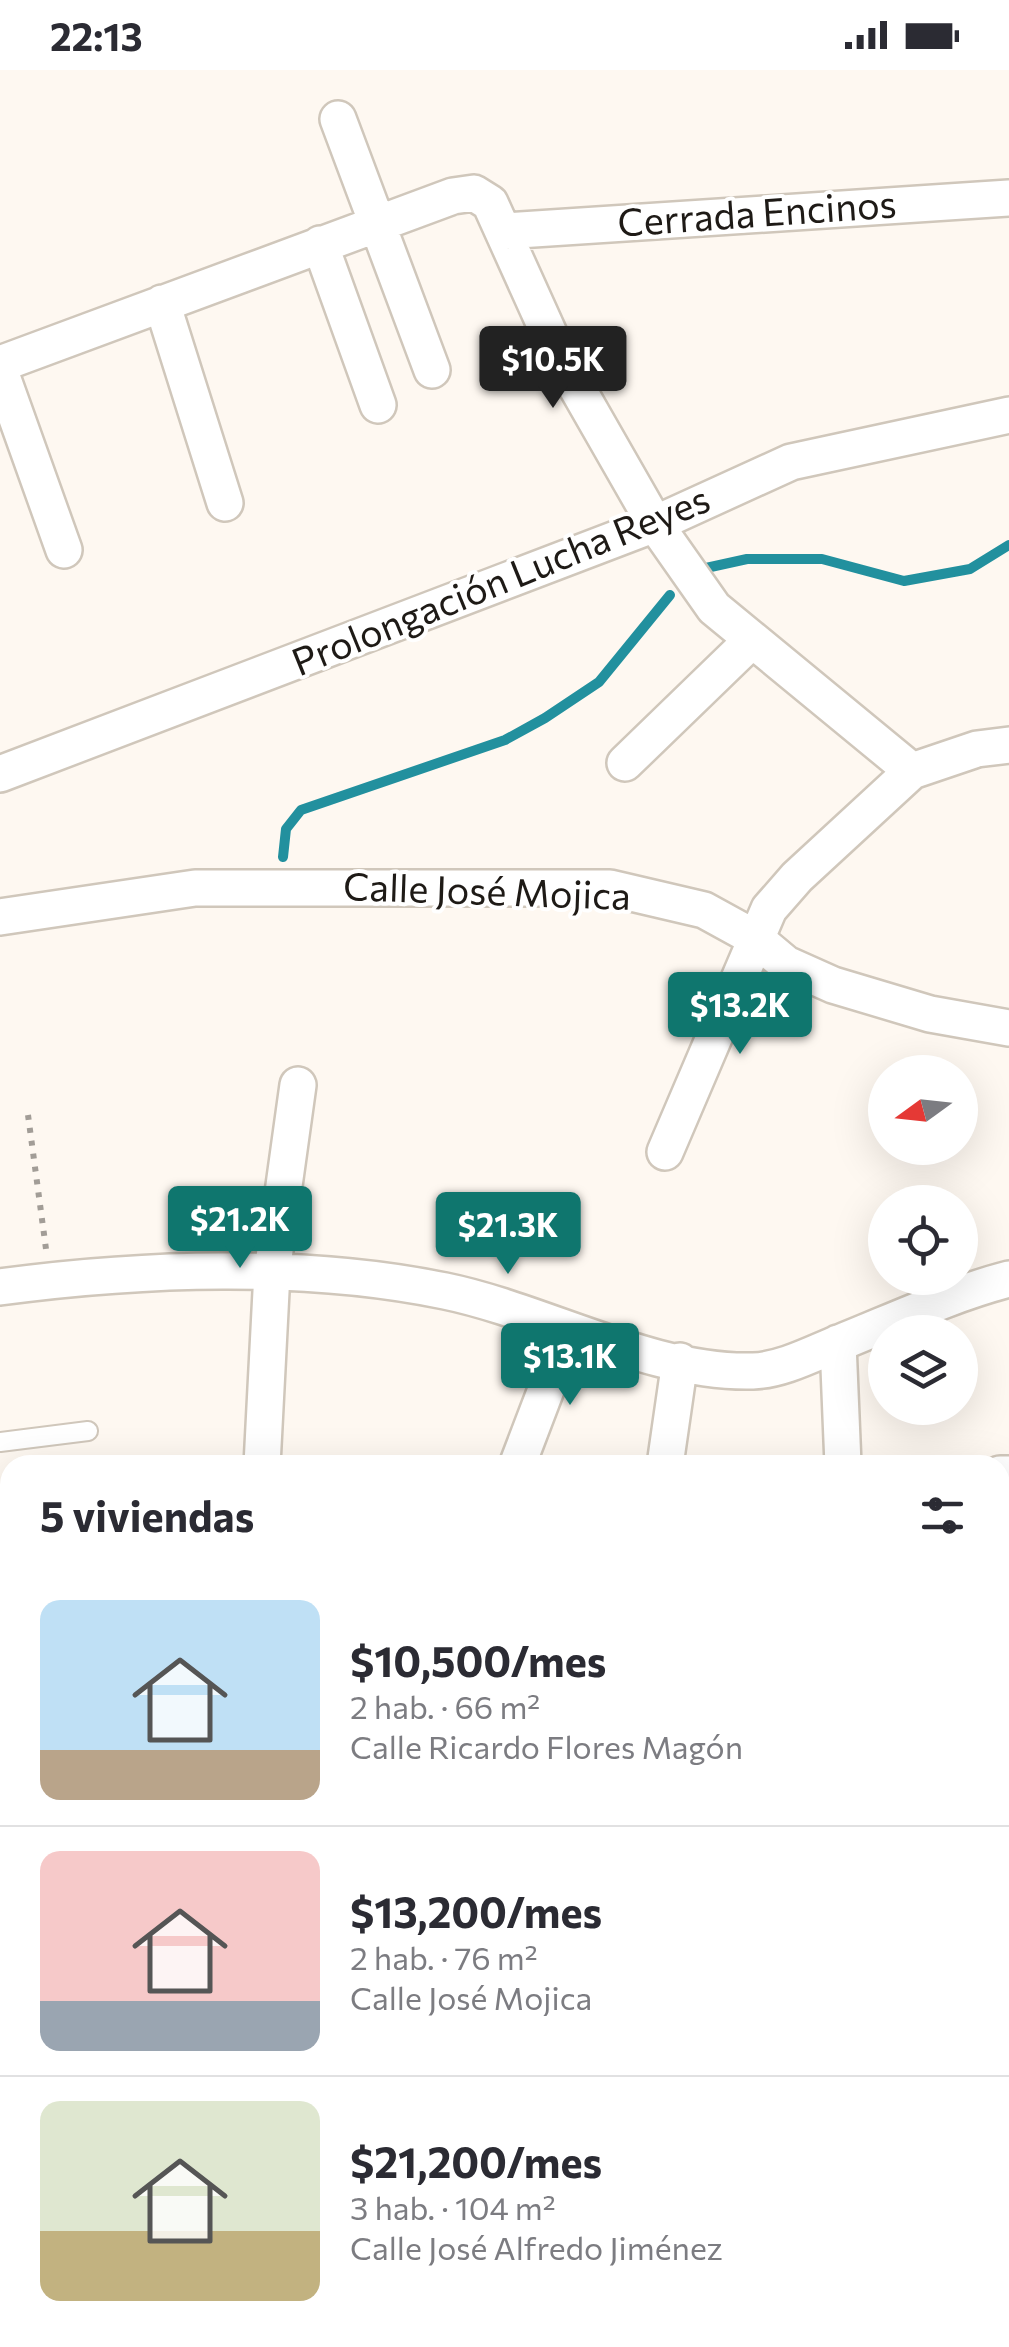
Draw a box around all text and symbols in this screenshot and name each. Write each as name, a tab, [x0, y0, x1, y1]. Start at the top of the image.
text: 22:13	[50, 12, 143, 59]
street label: Cerrada Encinos	[616, 178, 898, 245]
pin: $10.5K	[472, 326, 634, 411]
text: $10.5K	[501, 338, 605, 378]
street label: Prolongación Lucha Reyes	[284, 473, 716, 684]
street label: Calle José Mojica	[343, 861, 632, 918]
pin: $13.2K	[659, 972, 821, 1057]
text: $13.2K	[690, 984, 790, 1024]
north arrow	[868, 1055, 978, 1165]
map controls	[868, 1055, 978, 1425]
button: locate	[868, 1185, 978, 1295]
pin: $21.2K	[159, 1186, 321, 1271]
pin: $21.3K	[427, 1192, 589, 1277]
text: $21.2K	[190, 1198, 290, 1238]
text: $21.3K	[458, 1204, 558, 1244]
button: layers	[868, 1315, 978, 1425]
pin: $13.1K	[489, 1323, 651, 1408]
text: $13.1K	[523, 1335, 617, 1375]
icon: filters	[915, 1488, 970, 1543]
text: 5 viviendas	[40, 1489, 254, 1541]
text: $10,500/mes	[350, 1634, 606, 1686]
icon: home	[120, 1640, 240, 1760]
text: 2 hab. · 66 m²	[350, 1686, 540, 1726]
text: Calle Ricardo Flores Magón	[350, 1726, 743, 1766]
text: $13,200/mes	[350, 1885, 602, 1937]
icon: home	[120, 1891, 240, 2011]
text: 2 hab. · 76 m²	[350, 1937, 538, 1977]
text: Calle José Mojica	[350, 1977, 592, 2017]
text: $21,200/mes	[350, 2135, 602, 2187]
icon: home	[120, 2141, 240, 2261]
text: 3 hab. · 104 m²	[350, 2187, 556, 2227]
text: Calle José Alfredo Jiménez	[350, 2227, 723, 2267]

